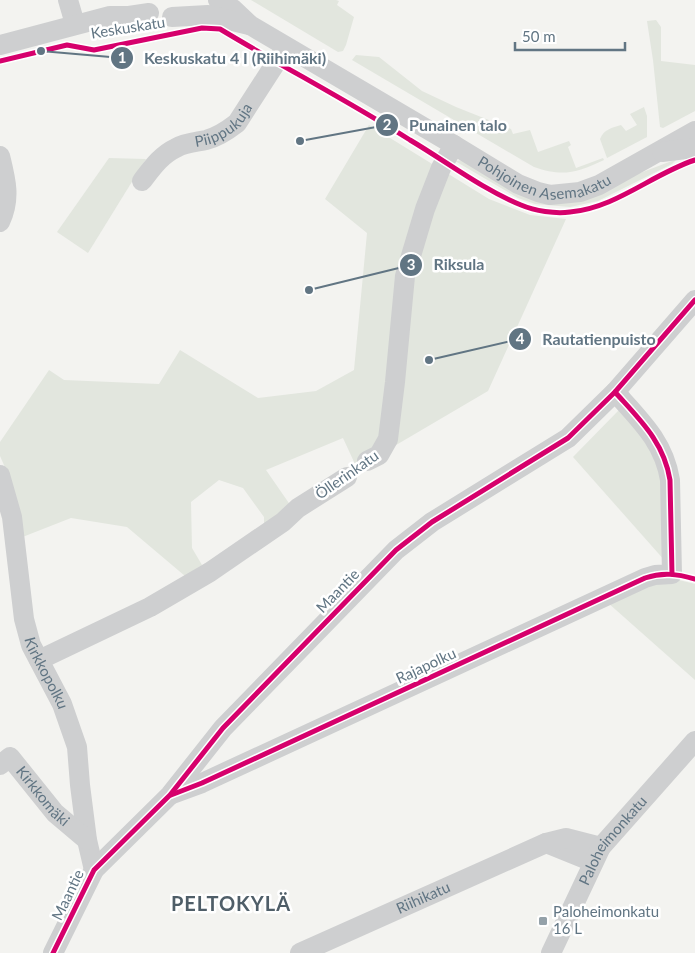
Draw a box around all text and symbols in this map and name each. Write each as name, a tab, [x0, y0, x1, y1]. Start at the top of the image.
street label: Keskuskatu	[89, 12, 166, 42]
scale bar	[515, 20, 625, 52]
text: 50 m	[522, 27, 556, 45]
callout: Keskuskatu 4 I (Riihimäki)	[109, 43, 336, 74]
text: 1	[118, 48, 126, 66]
text: Keskuskatu 4 I (Riihimäki)	[144, 48, 326, 67]
street label: Piippukuja	[193, 99, 255, 150]
callout: Punainen talo	[374, 110, 517, 141]
text: 2	[383, 115, 392, 133]
text: Punainen talo	[409, 115, 507, 134]
street label: Pohjoinen Asemakatu	[475, 152, 614, 203]
callout: Riksula	[398, 249, 494, 280]
text: Riksula	[434, 254, 484, 273]
text: 3	[407, 255, 415, 273]
callout: Rautatienpuisto	[507, 324, 666, 355]
text: 4	[516, 329, 525, 347]
text: Rautatienpuisto	[542, 329, 656, 348]
street label: Öllerinkatu	[311, 446, 381, 502]
street label: Maantie	[312, 565, 363, 616]
street label: Kirkkopolku	[21, 635, 73, 711]
street label: Rajapolku	[393, 643, 458, 687]
street label: Kirkkomäki	[13, 762, 74, 829]
street label: Paloheimonkatu	[574, 792, 650, 888]
street label: Maantie	[47, 866, 87, 923]
street label: Riihikatu	[393, 877, 453, 917]
district label: PELTOKYLÄ	[171, 891, 291, 915]
place label: Paloheimonkatu 16 L	[553, 902, 659, 937]
marker: Paloheimonkatu 16 L	[537, 915, 549, 927]

